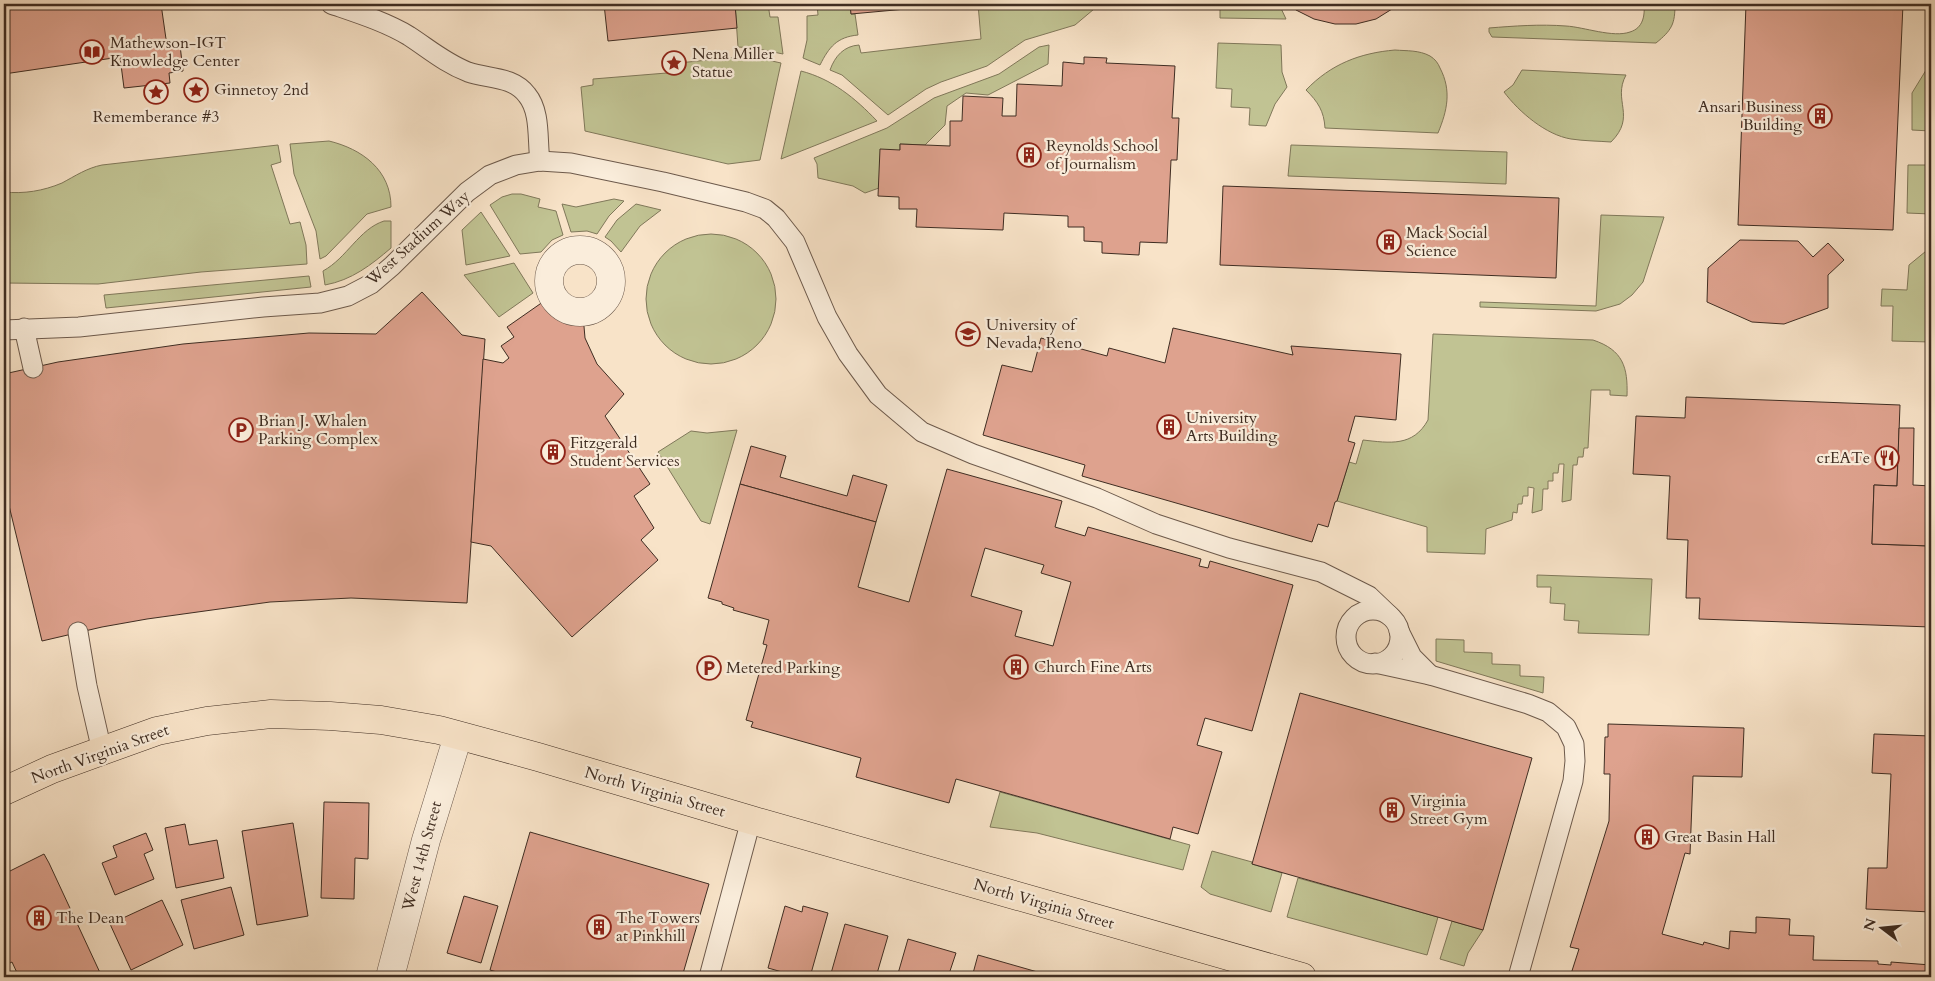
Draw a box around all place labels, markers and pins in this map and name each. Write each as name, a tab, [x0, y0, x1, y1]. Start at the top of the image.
place label: Mathewson-IGT Knowledge Center	[110, 32, 240, 72]
library icon: Mathewson-IGT Knowledge Center	[79, 39, 105, 65]
place label: Nena Miller Statue	[692, 43, 774, 83]
place icon: Nena Miller Statue	[661, 50, 687, 76]
place icon: Ginnetoy 2nd	[183, 77, 209, 103]
place icon: Rememberance #3	[143, 79, 169, 105]
place label: Ginnetoy 2nd	[214, 79, 309, 101]
place label: Ansari Business Building	[1698, 96, 1802, 136]
building icon: Ansari Business Building	[1807, 103, 1833, 129]
place label: Rememberance #3	[93, 106, 219, 128]
place label: Reynolds School of Journalism	[1046, 135, 1158, 175]
building icon: Reynolds School of Journalism	[1016, 142, 1042, 168]
place label: Mack Social Science	[1406, 222, 1488, 262]
building icon: Mack Social Science	[1376, 229, 1402, 255]
place label: University of Nevada, Reno	[986, 314, 1082, 354]
school or university icon: University of Nevada, Reno	[955, 321, 981, 347]
place label: University Arts Building	[1186, 407, 1277, 447]
place label: Brian J. Whalen Parking Complex	[258, 410, 378, 450]
building icon: University Arts Building	[1156, 414, 1182, 440]
parking icon: Brian J. Whalen Parking Complex	[228, 417, 254, 443]
place label: Fitzgerald Student Services	[570, 432, 680, 472]
building icon: Fitzgerald Student Services	[540, 439, 566, 465]
restaurant icon: crEATe	[1874, 445, 1900, 471]
place label: crEATe	[1817, 447, 1870, 469]
building icon: Church Fine Arts	[1003, 654, 1029, 680]
parking icon: Metered Parking	[696, 655, 722, 681]
place label: Church Fine Arts	[1034, 656, 1152, 678]
place label: Metered Parking	[726, 657, 840, 679]
place label: Virginia Street Gym	[1410, 790, 1488, 830]
building icon: Virginia Street Gym	[1379, 797, 1405, 823]
building icon: Great Basin Hall	[1634, 824, 1660, 850]
place label: Great Basin Hall	[1664, 826, 1776, 848]
building icon: The Dean	[26, 905, 52, 931]
place label: The Dean	[56, 907, 124, 929]
place label: The Towers at Pinkhill	[616, 907, 700, 947]
building icon: The Towers at Pinkhill	[586, 914, 612, 940]

